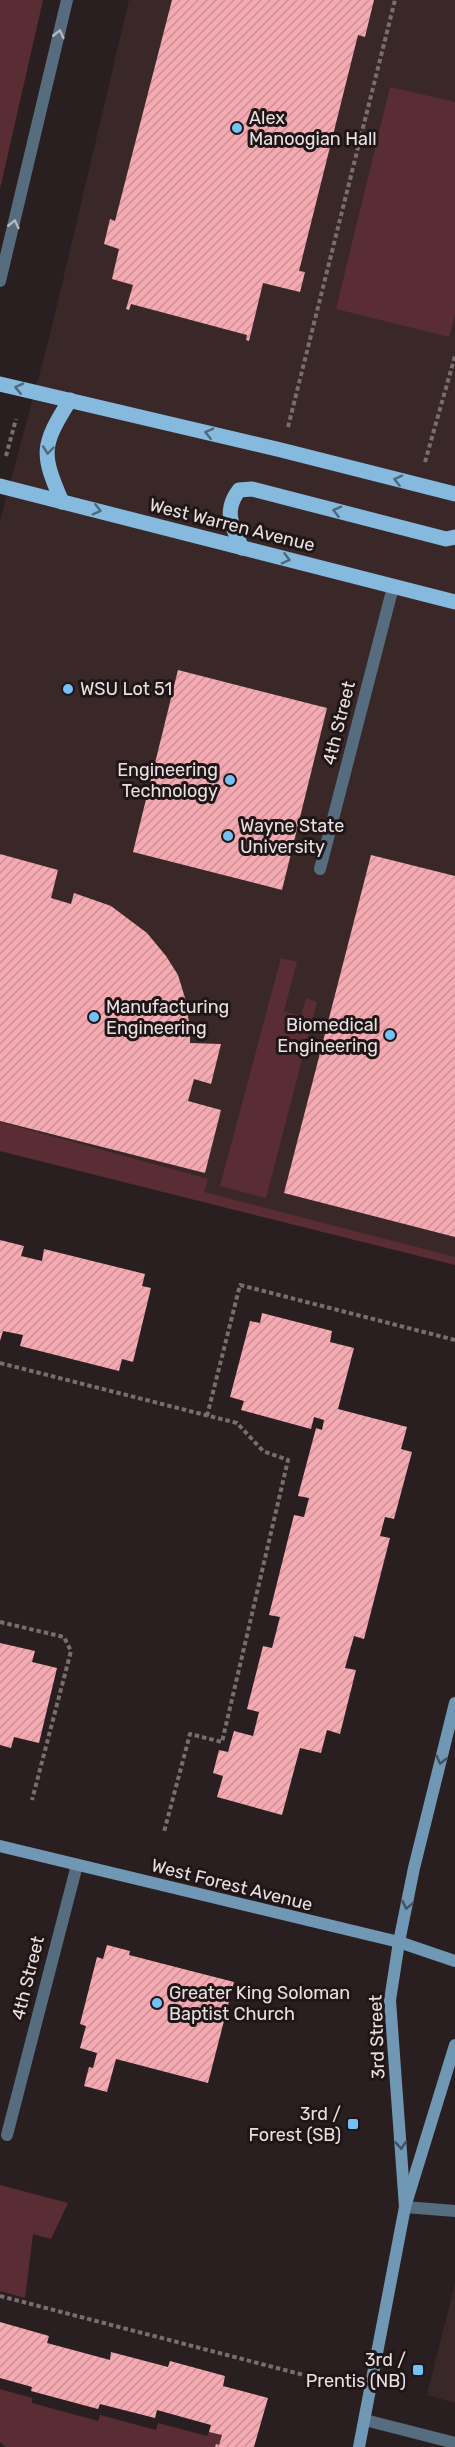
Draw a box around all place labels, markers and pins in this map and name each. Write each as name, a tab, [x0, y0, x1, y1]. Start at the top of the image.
place label: Alex Manoogian Hall	[249, 107, 377, 150]
marker: Alex Manoogian Hall	[230, 121, 244, 135]
place label: WSU Lot 51	[80, 678, 172, 700]
marker: WSU Lot 51	[61, 682, 75, 696]
place label: Engineering Technology	[117, 759, 218, 802]
marker: Engineering Technology	[223, 773, 237, 787]
place label: Wayne State University	[240, 815, 344, 858]
marker: Wayne State University	[221, 829, 235, 843]
place label: Manufacturing Engineering	[106, 996, 229, 1039]
marker: Manufacturing Engineering	[87, 1010, 101, 1024]
place label: Biomedical Engineering	[277, 1014, 378, 1057]
marker: Biomedical Engineering	[383, 1028, 397, 1042]
place label: Greater King Soloman Baptist Church	[169, 1982, 350, 2025]
marker: Greater King Soloman Baptist Church	[150, 1996, 164, 2010]
place label: 3rd / Forest (SB)	[248, 2103, 341, 2146]
marker: 3rd / Forest (SB)	[346, 2117, 360, 2131]
place label: 3rd / Prentis (NB)	[306, 2349, 406, 2392]
marker: 3rd / Prentis (NB)	[411, 2363, 425, 2377]

